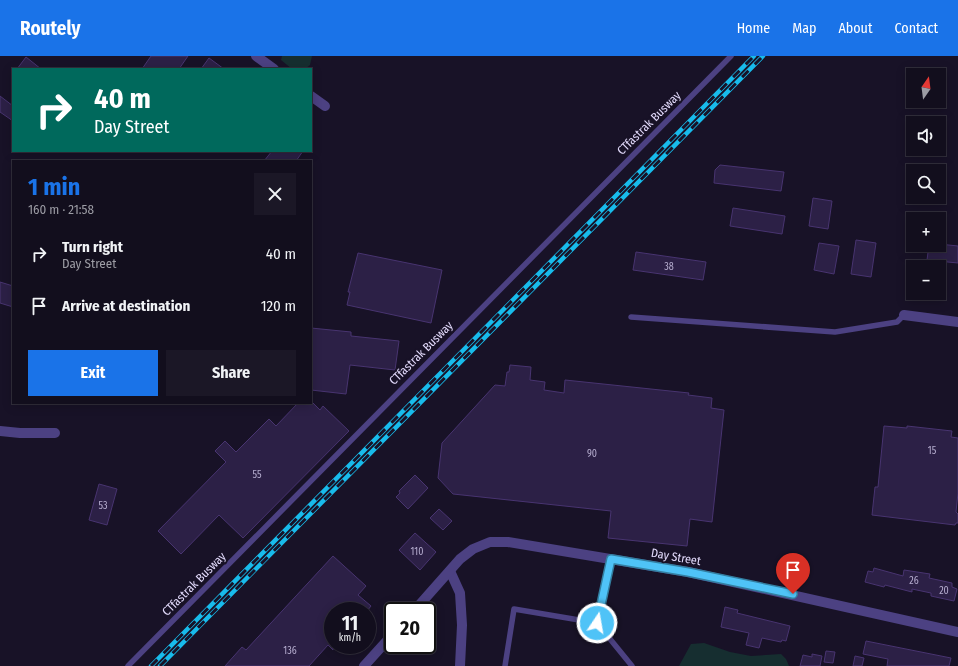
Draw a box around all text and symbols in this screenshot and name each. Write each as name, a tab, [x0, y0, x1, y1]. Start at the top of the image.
text: Routely	[20, 17, 80, 40]
text: Home	[737, 20, 770, 37]
text: Map	[792, 20, 816, 37]
text: About	[838, 20, 873, 37]
text: Contact	[895, 20, 938, 37]
north arrow	[906, 68, 946, 108]
map controls	[906, 68, 946, 300]
text: 40 m	[94, 82, 151, 115]
icon: right	[28, 84, 80, 136]
street label: CTfastrak Busway	[614, 88, 684, 158]
text: Day Street	[94, 116, 169, 138]
button: sound	[906, 116, 946, 156]
button: search	[906, 164, 946, 204]
text: 1 min	[28, 173, 80, 201]
button: close	[254, 173, 296, 215]
text: 160 m · 21:58	[28, 202, 94, 217]
button: +	[906, 212, 946, 252]
text: Turn right	[62, 238, 123, 256]
icon: right	[28, 243, 50, 265]
text: 40 m	[266, 245, 296, 263]
text: Day Street	[62, 256, 116, 271]
button: −	[906, 260, 946, 300]
house number: 38	[664, 261, 674, 273]
icon: arrive	[28, 295, 50, 317]
text: Arrive at destination	[62, 297, 190, 315]
text: 120 m	[261, 297, 296, 315]
street label: CTfastrak Busway	[386, 318, 456, 388]
button: Exit	[28, 350, 158, 396]
button: Share	[166, 350, 296, 396]
house number: 15	[928, 445, 937, 457]
house number: 90	[587, 448, 597, 460]
house number: 55	[252, 469, 262, 481]
house number: 53	[98, 500, 108, 512]
house number: 110	[411, 546, 423, 558]
street label: Day Street	[650, 546, 702, 568]
street label: CTfastrak Busway	[159, 549, 229, 619]
pin	[776, 553, 810, 594]
icon: arrive	[782, 559, 804, 581]
house number: 26	[909, 575, 919, 587]
house number: 20	[939, 585, 949, 597]
speed limit sign: 20	[384, 602, 436, 654]
position arrow	[576, 602, 618, 644]
text: 11	[342, 611, 358, 635]
text: km/h	[339, 632, 361, 644]
house number: 136	[283, 645, 297, 657]

